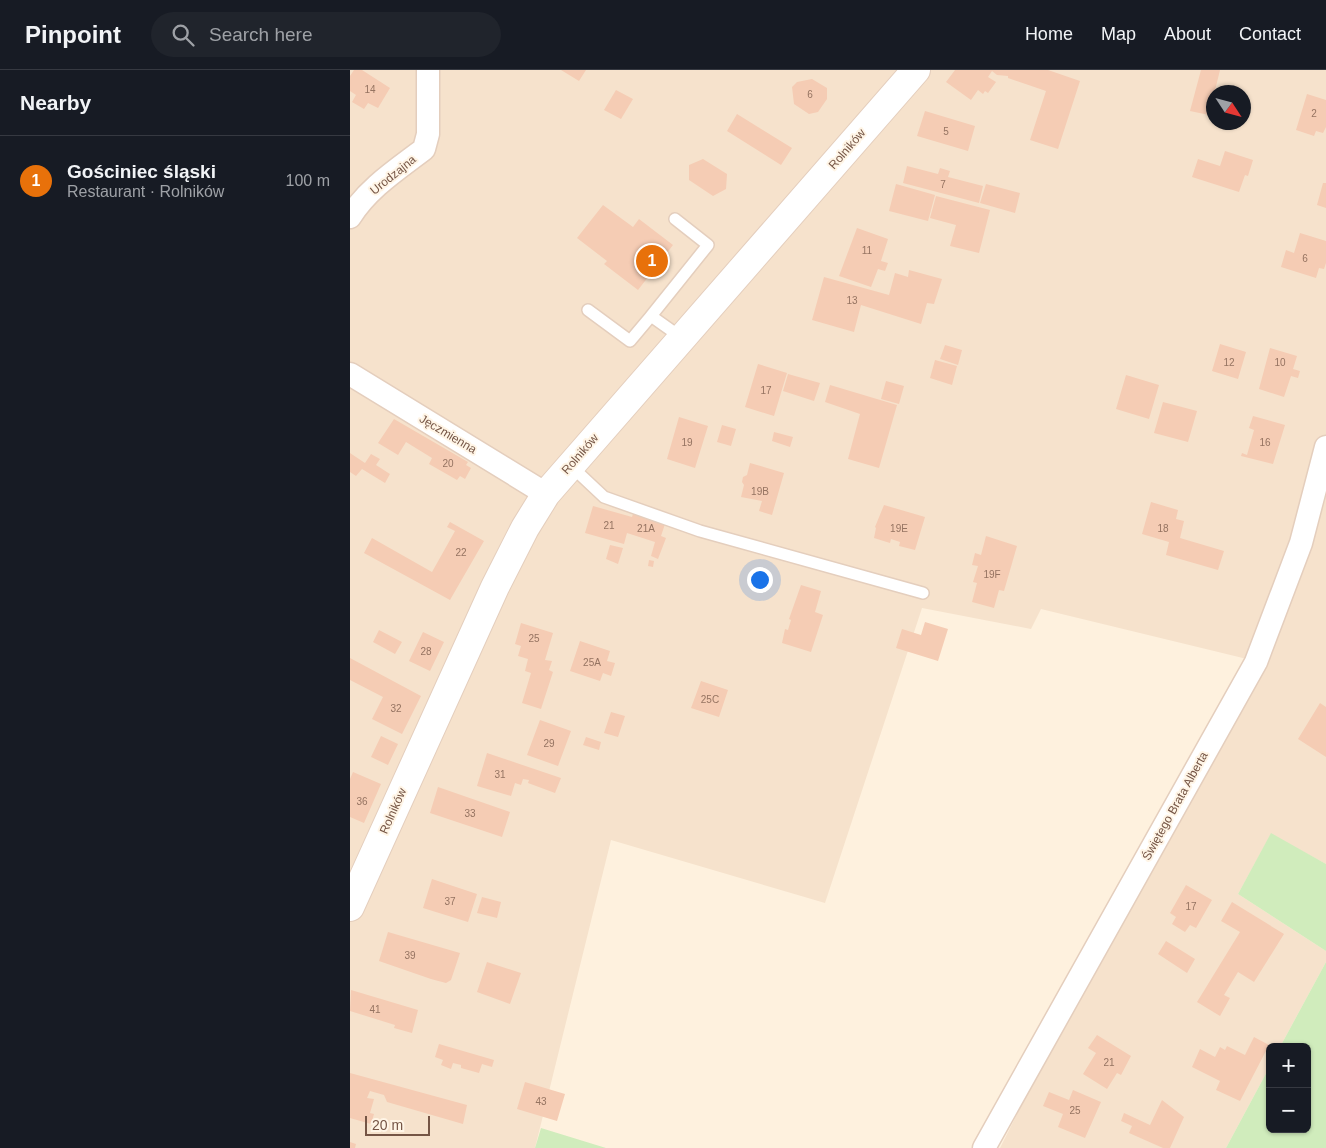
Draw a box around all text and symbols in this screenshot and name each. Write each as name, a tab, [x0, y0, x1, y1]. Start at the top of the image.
search box	[151, 12, 501, 57]
text: Pinpoint	[25, 21, 121, 48]
icon: search	[169, 21, 197, 49]
text: Search here	[209, 24, 313, 45]
text: Home	[1025, 24, 1073, 44]
text: Map	[1101, 24, 1136, 44]
text: About	[1164, 24, 1211, 44]
text: Contact	[1239, 24, 1301, 44]
house number: 14	[364, 84, 376, 95]
north arrow	[1206, 85, 1251, 130]
house number: 6	[807, 89, 813, 100]
text: Nearby	[20, 91, 91, 114]
house number: 2	[1311, 108, 1317, 119]
street label: Rolników	[826, 126, 868, 172]
house number: 5	[943, 126, 949, 137]
street label: Urodzajna	[367, 152, 419, 198]
text: Gościniec śląski	[67, 161, 216, 182]
text: 1	[32, 172, 40, 189]
text: 100 m	[286, 172, 330, 189]
house number: 7	[940, 179, 946, 190]
text: Restaurant · Rolników	[67, 183, 224, 200]
pin: 1	[636, 242, 668, 280]
house number: 11	[862, 245, 873, 256]
house number: 6	[1302, 253, 1308, 264]
house number: 13	[846, 295, 858, 306]
house number: 12	[1223, 357, 1235, 368]
house number: 10	[1274, 357, 1286, 368]
house number: 17	[760, 385, 772, 396]
street label: Jęczmienna	[417, 412, 479, 457]
street label: Rolników	[559, 431, 601, 477]
house number: 19	[681, 437, 693, 448]
house number: 16	[1259, 437, 1271, 448]
house number: 20	[442, 458, 454, 469]
house number: 19B	[751, 486, 769, 497]
house number: 21	[603, 520, 615, 531]
house number: 21A	[637, 523, 655, 534]
house number: 19E	[890, 523, 908, 534]
house number: 18	[1157, 523, 1169, 534]
house number: 22	[455, 547, 467, 558]
your location	[747, 567, 773, 593]
house number: 19F	[983, 569, 1001, 580]
house number: 25	[528, 633, 540, 644]
house number: 28	[420, 646, 432, 657]
house number: 25A	[583, 657, 601, 668]
house number: 25C	[701, 694, 719, 705]
house number: 32	[390, 703, 402, 714]
house number: 29	[543, 738, 555, 749]
street label: Świętego Brata Alberta	[1138, 748, 1211, 863]
house number: 31	[494, 769, 506, 780]
street label: Rolników	[377, 786, 409, 836]
house number: 36	[356, 796, 368, 807]
house number: 33	[464, 808, 476, 819]
house number: 37	[444, 896, 456, 907]
house number: 17	[1185, 901, 1197, 912]
house number: 39	[404, 950, 416, 961]
house number: 41	[369, 1004, 381, 1015]
map controls	[1266, 1043, 1311, 1133]
button: +	[1266, 1043, 1311, 1088]
house number: 21	[1103, 1057, 1115, 1068]
button: −	[1266, 1088, 1311, 1133]
house number: 43	[535, 1096, 547, 1107]
house number: 25	[1069, 1105, 1081, 1116]
scale bar	[365, 1113, 430, 1136]
text: 20 m	[372, 1117, 403, 1133]

